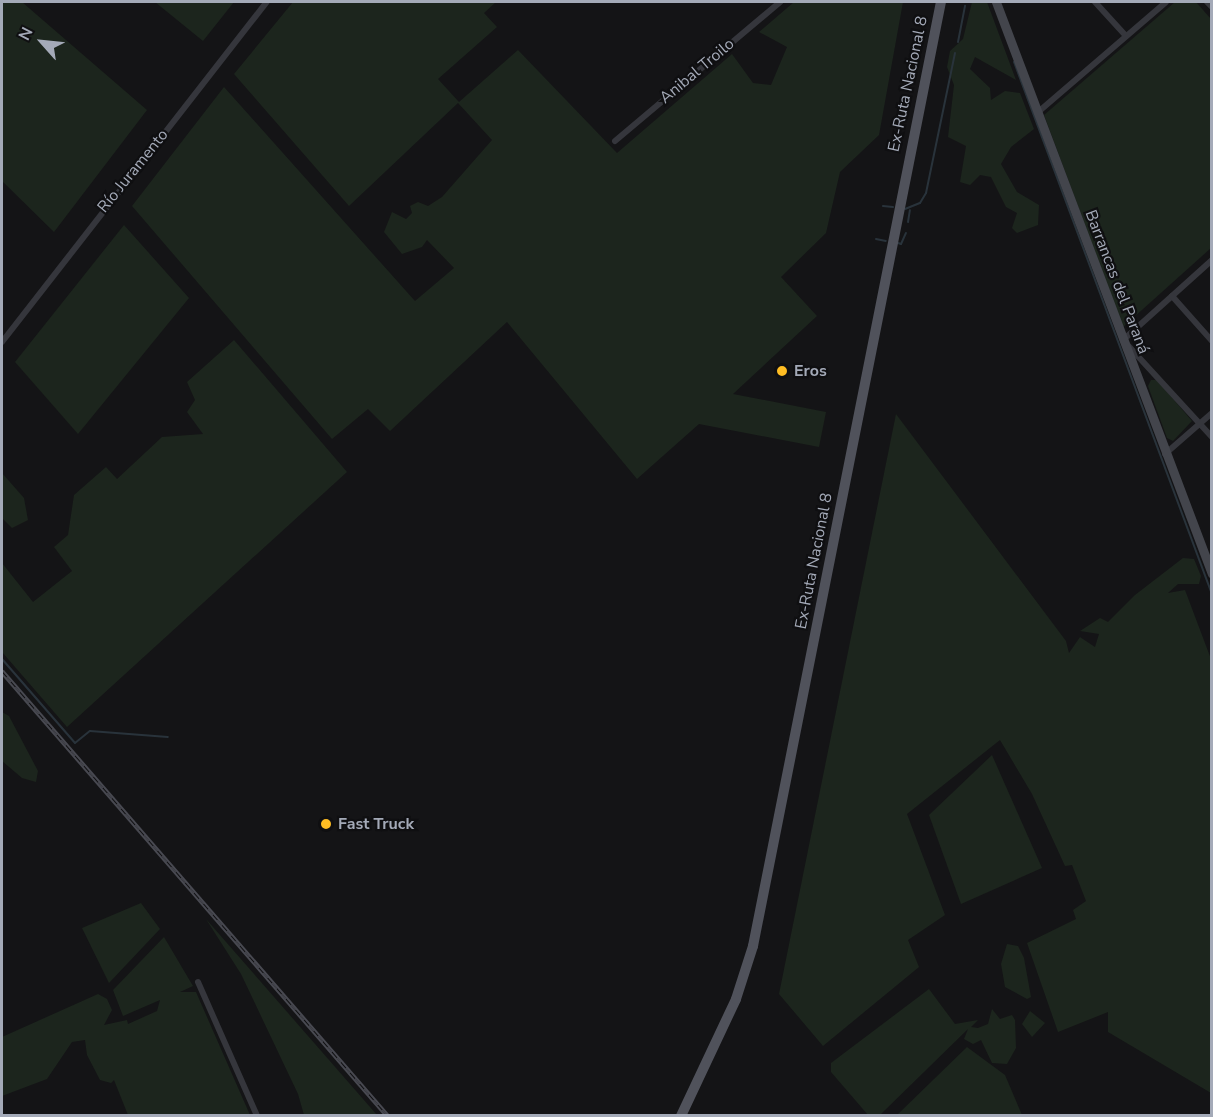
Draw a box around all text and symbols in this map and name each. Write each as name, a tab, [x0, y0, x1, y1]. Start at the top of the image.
north arrow	[12, 12, 72, 72]
street label: Ex-Ruta Nacional 8	[884, 14, 932, 154]
text: N	[13, 24, 38, 44]
street label: Anibal Troilo	[656, 34, 738, 108]
street label: Río Juramento	[94, 126, 172, 216]
street label: Barrancas del Paraná	[1081, 207, 1153, 357]
place label: Eros	[794, 361, 827, 381]
marker: Eros	[775, 364, 789, 378]
street label: Ex-Ruta Nacional 8	[791, 491, 837, 631]
place label: Fast Truck	[338, 814, 414, 834]
marker: Fast Truck	[319, 817, 333, 831]

